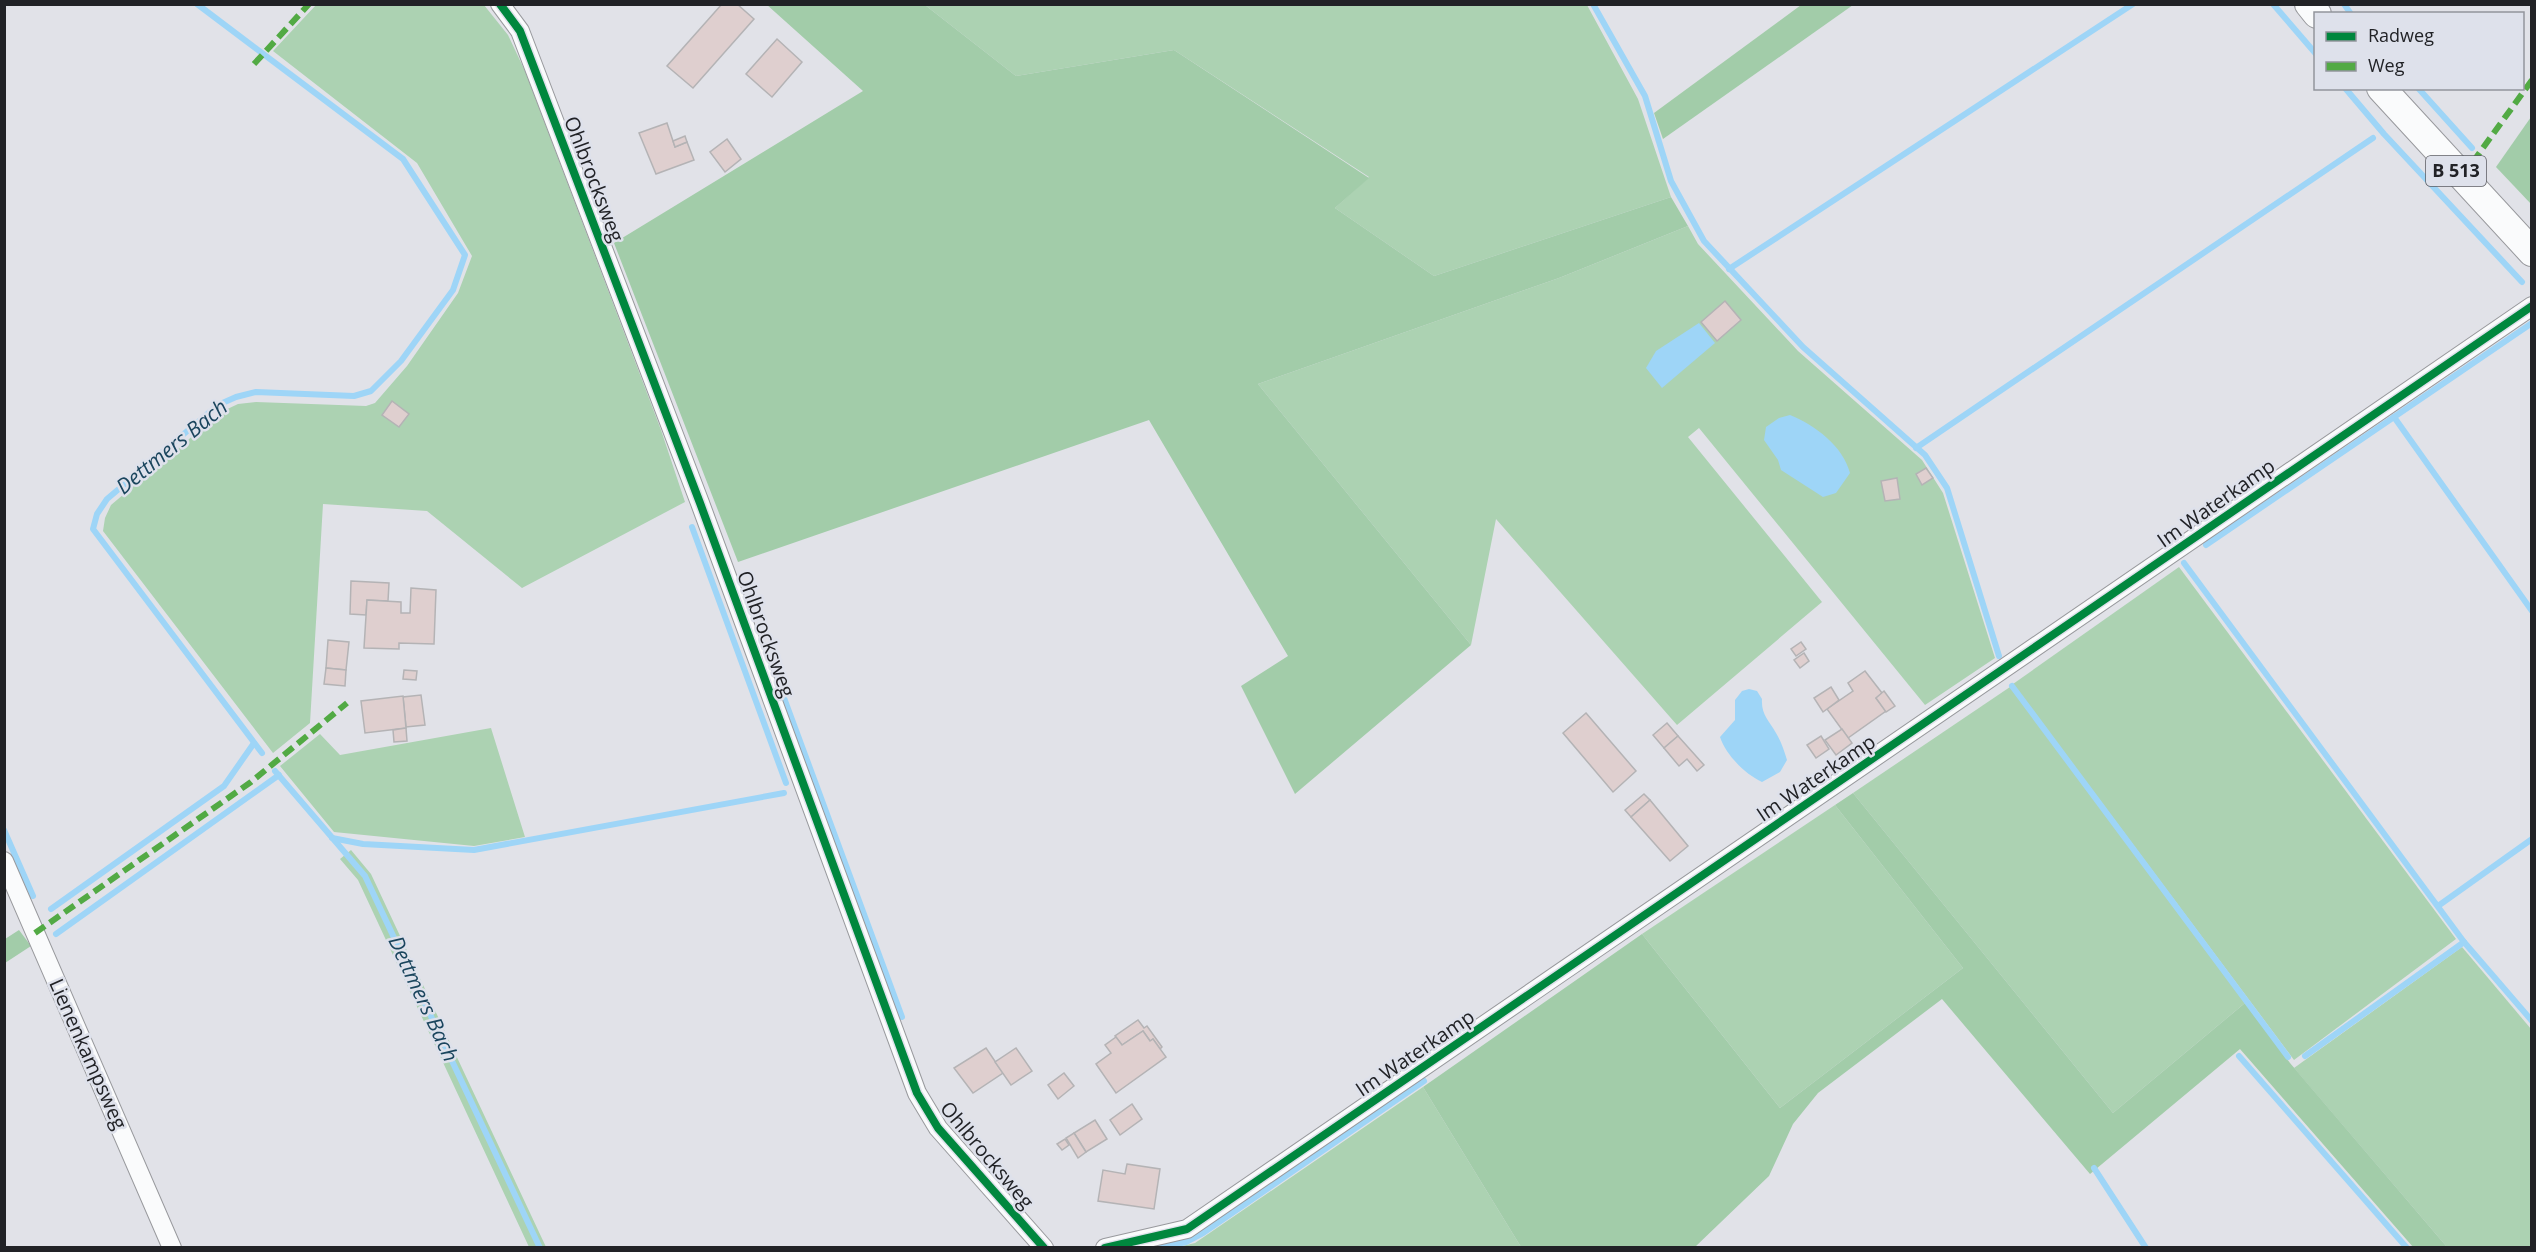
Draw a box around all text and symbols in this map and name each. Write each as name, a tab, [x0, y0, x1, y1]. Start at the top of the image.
legend	[2314, 12, 2524, 90]
text: Radweg	[2368, 23, 2434, 47]
text: Weg	[2368, 53, 2405, 77]
street label: Ohlbrocksweg	[558, 112, 631, 246]
road number: B 513	[2426, 156, 2486, 186]
water label: Dettmers Bach	[110, 393, 233, 500]
street label: Im Waterkamp	[2152, 452, 2280, 553]
street label: Ohlbrocksweg	[731, 567, 802, 701]
street label: Im Waterkamp	[1751, 728, 1880, 827]
water label: Dettmers Bach	[382, 931, 465, 1066]
street label: Lienenkampsweg	[43, 974, 134, 1133]
street label: Im Waterkamp	[1350, 1003, 1479, 1102]
street label: Ohlbrocksweg	[934, 1095, 1040, 1214]

